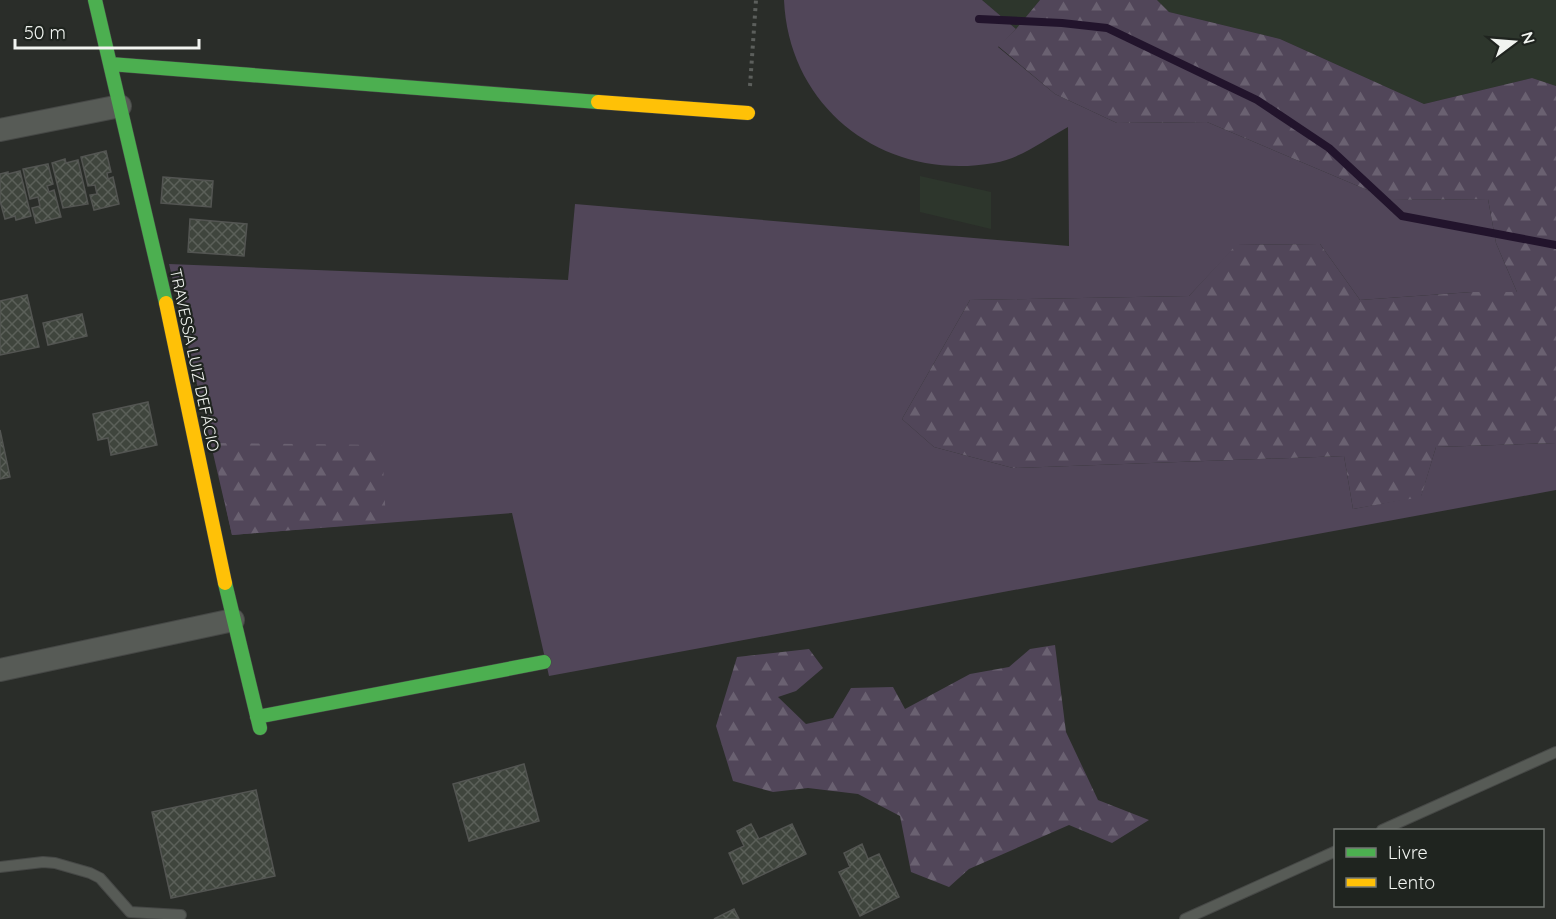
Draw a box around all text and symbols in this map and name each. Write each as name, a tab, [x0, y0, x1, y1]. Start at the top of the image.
scale bar	[15, 12, 200, 50]
north arrow	[1484, 12, 1544, 72]
text: 50 m	[24, 21, 66, 44]
text: N	[1517, 29, 1540, 46]
street label: TRAVESSA LUIZ DEFÁCIO	[166, 267, 224, 453]
legend	[1334, 829, 1544, 907]
text: Livre	[1388, 841, 1428, 864]
text: Lento	[1388, 871, 1435, 894]

